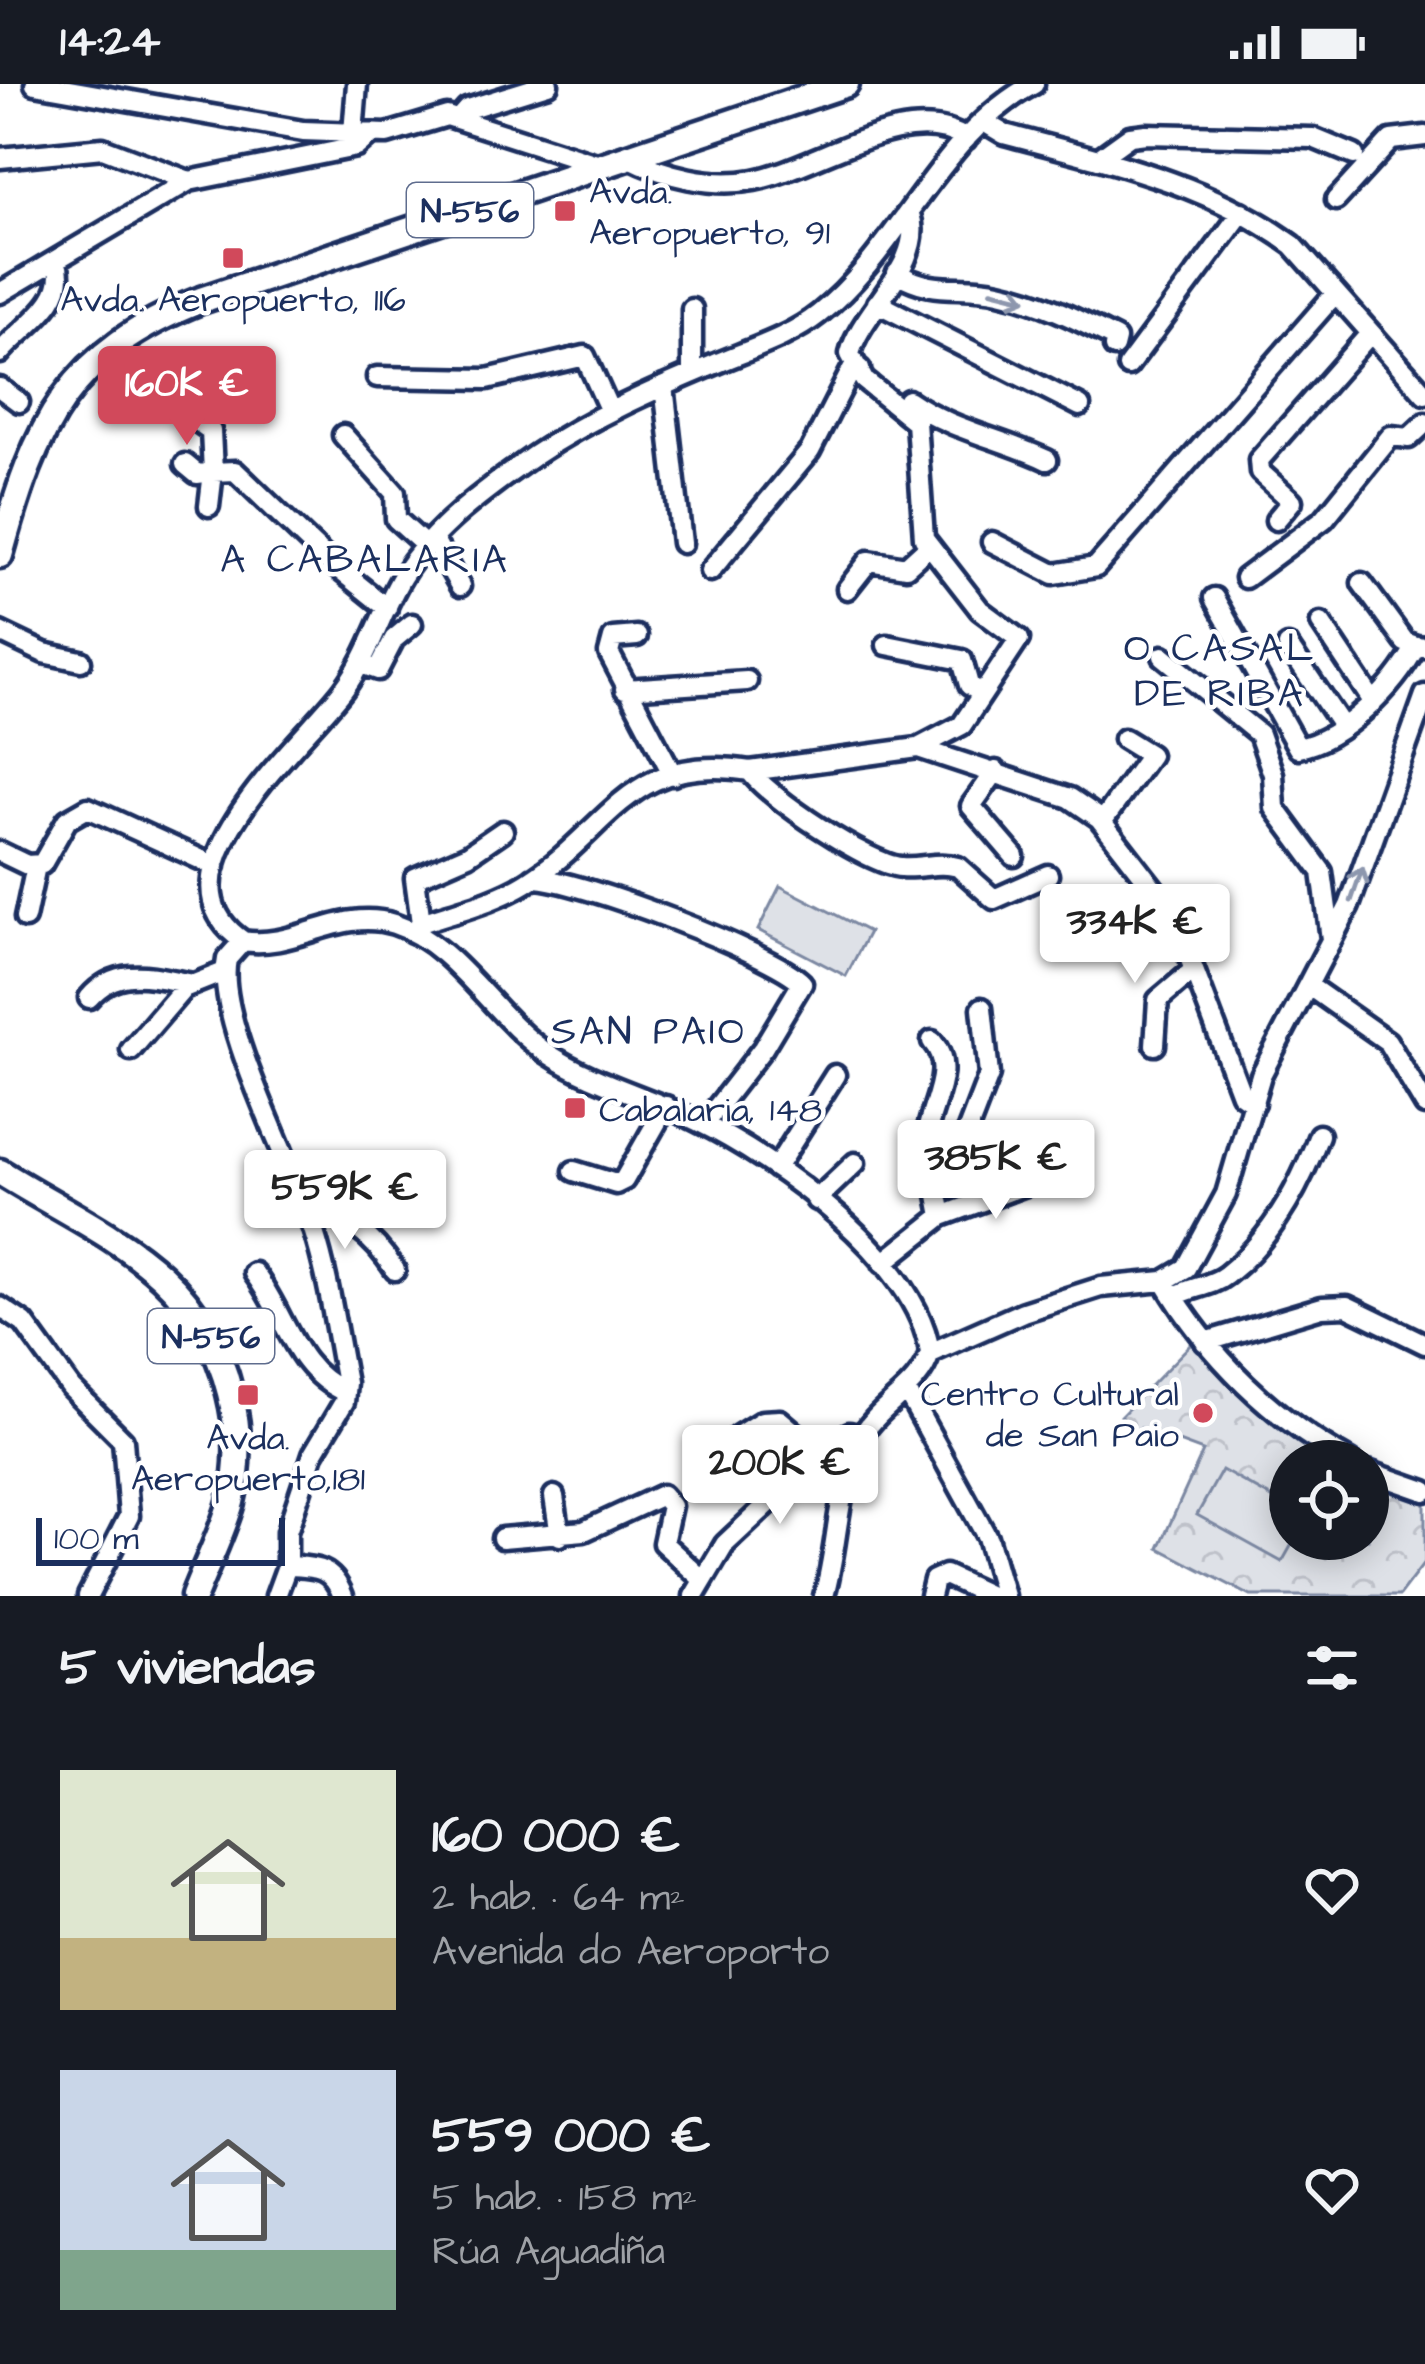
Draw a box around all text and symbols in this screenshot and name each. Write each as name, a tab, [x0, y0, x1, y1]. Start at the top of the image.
text: 14:24	[60, 11, 160, 73]
place label: Avda. Aeropuerto, 91	[589, 167, 830, 259]
road number: N-556	[407, 183, 533, 237]
marker: Avda. Aeropuerto, 91	[552, 198, 578, 224]
marker: Avda. Aeropuerto, 116	[220, 245, 246, 271]
place label: Avda. Aeropuerto, 116	[60, 275, 406, 326]
one-way arrow	[989, 285, 1027, 307]
pin: 160K €	[89, 346, 285, 448]
text: 160K €	[125, 358, 249, 412]
district label: A CABALARIA	[220, 534, 510, 588]
district label: O CASAL DE RIBA	[1124, 623, 1316, 722]
one-way arrow	[1348, 866, 1369, 903]
pin: 334K €	[1037, 884, 1233, 986]
text: 334K €	[1067, 896, 1203, 950]
district label: SAN PAIO	[551, 1006, 747, 1060]
place label: Cabalaria, 148	[599, 1085, 822, 1136]
marker: Cabalaria, 148	[562, 1095, 588, 1121]
pin: 385K €	[898, 1120, 1094, 1222]
text: 385K €	[925, 1132, 1067, 1186]
pin: 559K €	[247, 1150, 443, 1252]
text: 559K €	[271, 1162, 419, 1216]
road number: N-556	[148, 1309, 274, 1363]
place label: Centro Cultural de San Paio	[921, 1369, 1179, 1461]
marker: Avda. Aeropuerto,181	[235, 1382, 261, 1408]
marker: Centro Cultural de San Paio	[1190, 1400, 1216, 1426]
place label: Avda. Aeropuerto,181	[131, 1413, 365, 1505]
pin: 200K €	[682, 1425, 878, 1527]
text: 200K €	[709, 1437, 851, 1491]
map controls	[1269, 1440, 1389, 1560]
button: locate	[1269, 1440, 1389, 1560]
scale bar	[36, 1512, 285, 1565]
text: 100 m	[54, 1516, 139, 1562]
text: 5 viviendas	[60, 1633, 316, 1704]
icon: filters	[1299, 1635, 1365, 1701]
text: 160 000 €	[432, 1801, 681, 1872]
icon: home	[156, 1818, 300, 1962]
icon: heart	[1299, 1857, 1365, 1923]
text: 2 hab. · 64 m²	[432, 1872, 685, 1926]
text: Avenida do Aeroporto	[432, 1926, 829, 1980]
text: 559 000 €	[432, 2101, 711, 2172]
icon: home	[156, 2118, 300, 2262]
icon: heart	[1299, 2157, 1365, 2223]
text: 5 hab. · 158 m²	[432, 2172, 697, 2226]
text: Rúa Aguadiña	[432, 2226, 665, 2280]

